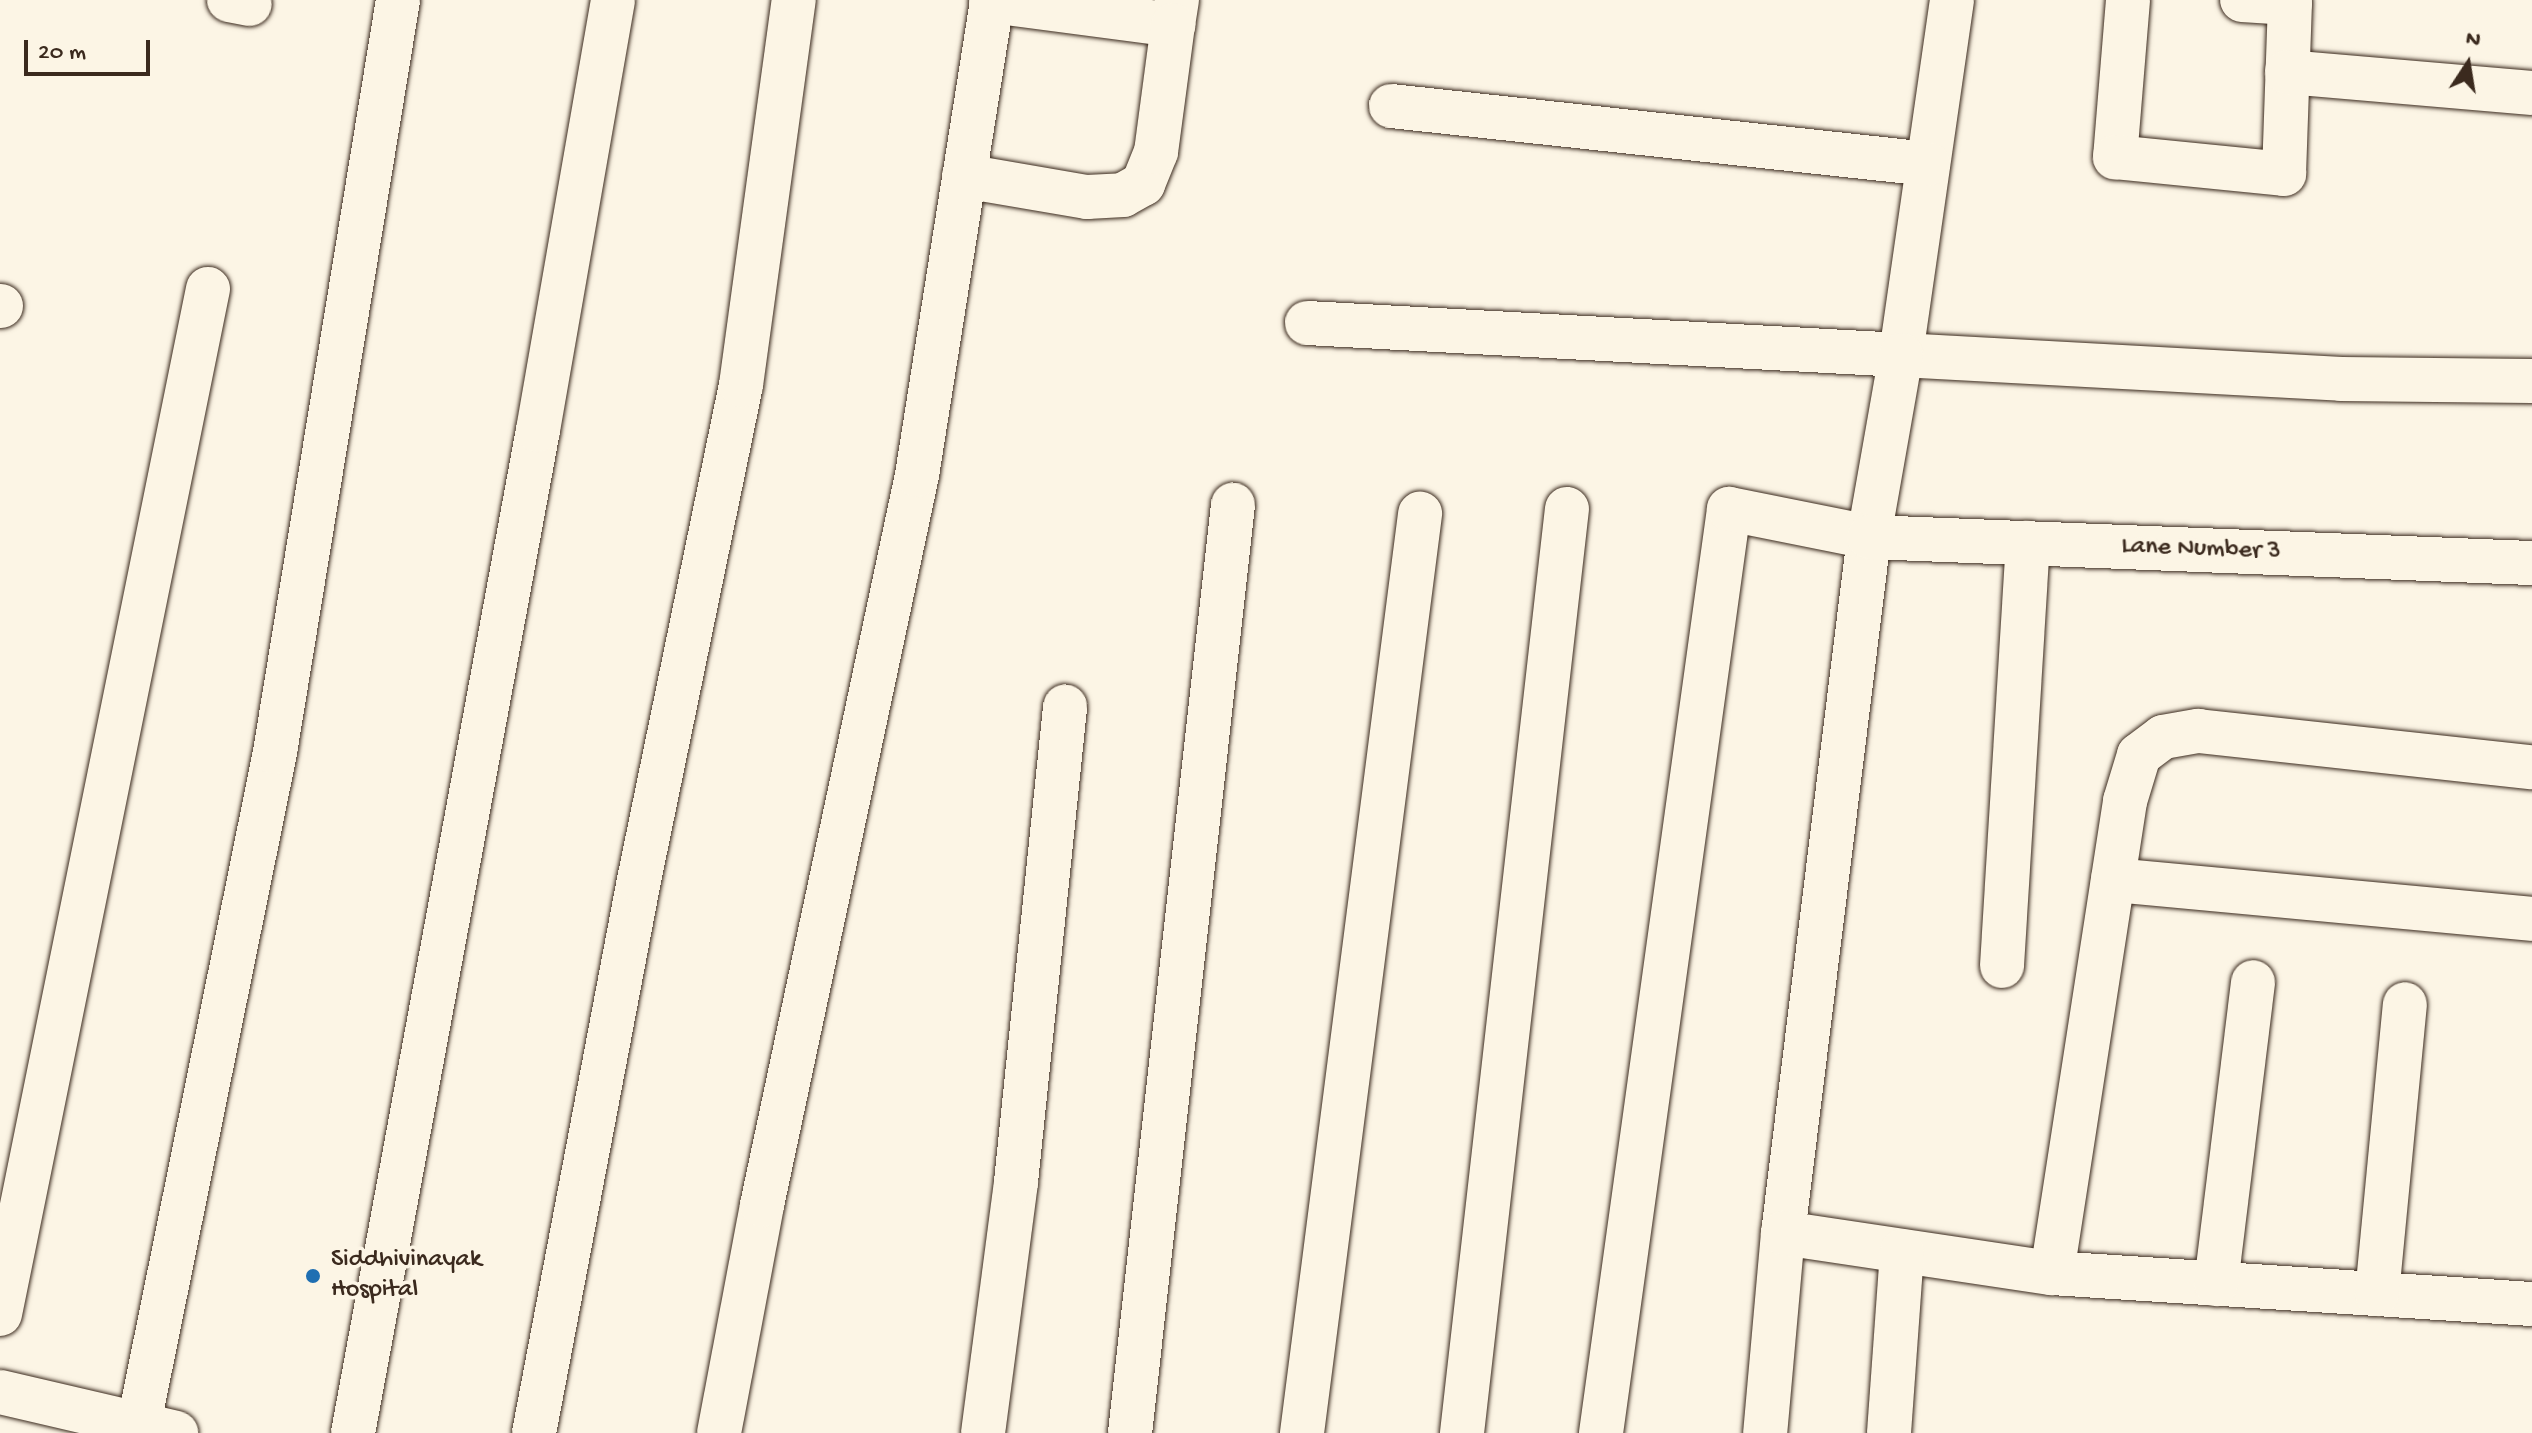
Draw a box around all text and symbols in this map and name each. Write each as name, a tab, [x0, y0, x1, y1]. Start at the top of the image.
scale bar	[28, 24, 154, 74]
north arrow	[2428, 24, 2508, 104]
text: N	[2463, 26, 2483, 55]
text: 20 m	[38, 39, 86, 68]
street label: Lane Number 3	[2121, 532, 2281, 568]
place label: Siddhivinayak Hospital	[331, 1245, 481, 1306]
marker: Siddhivinayak Hospital	[302, 1265, 324, 1287]

